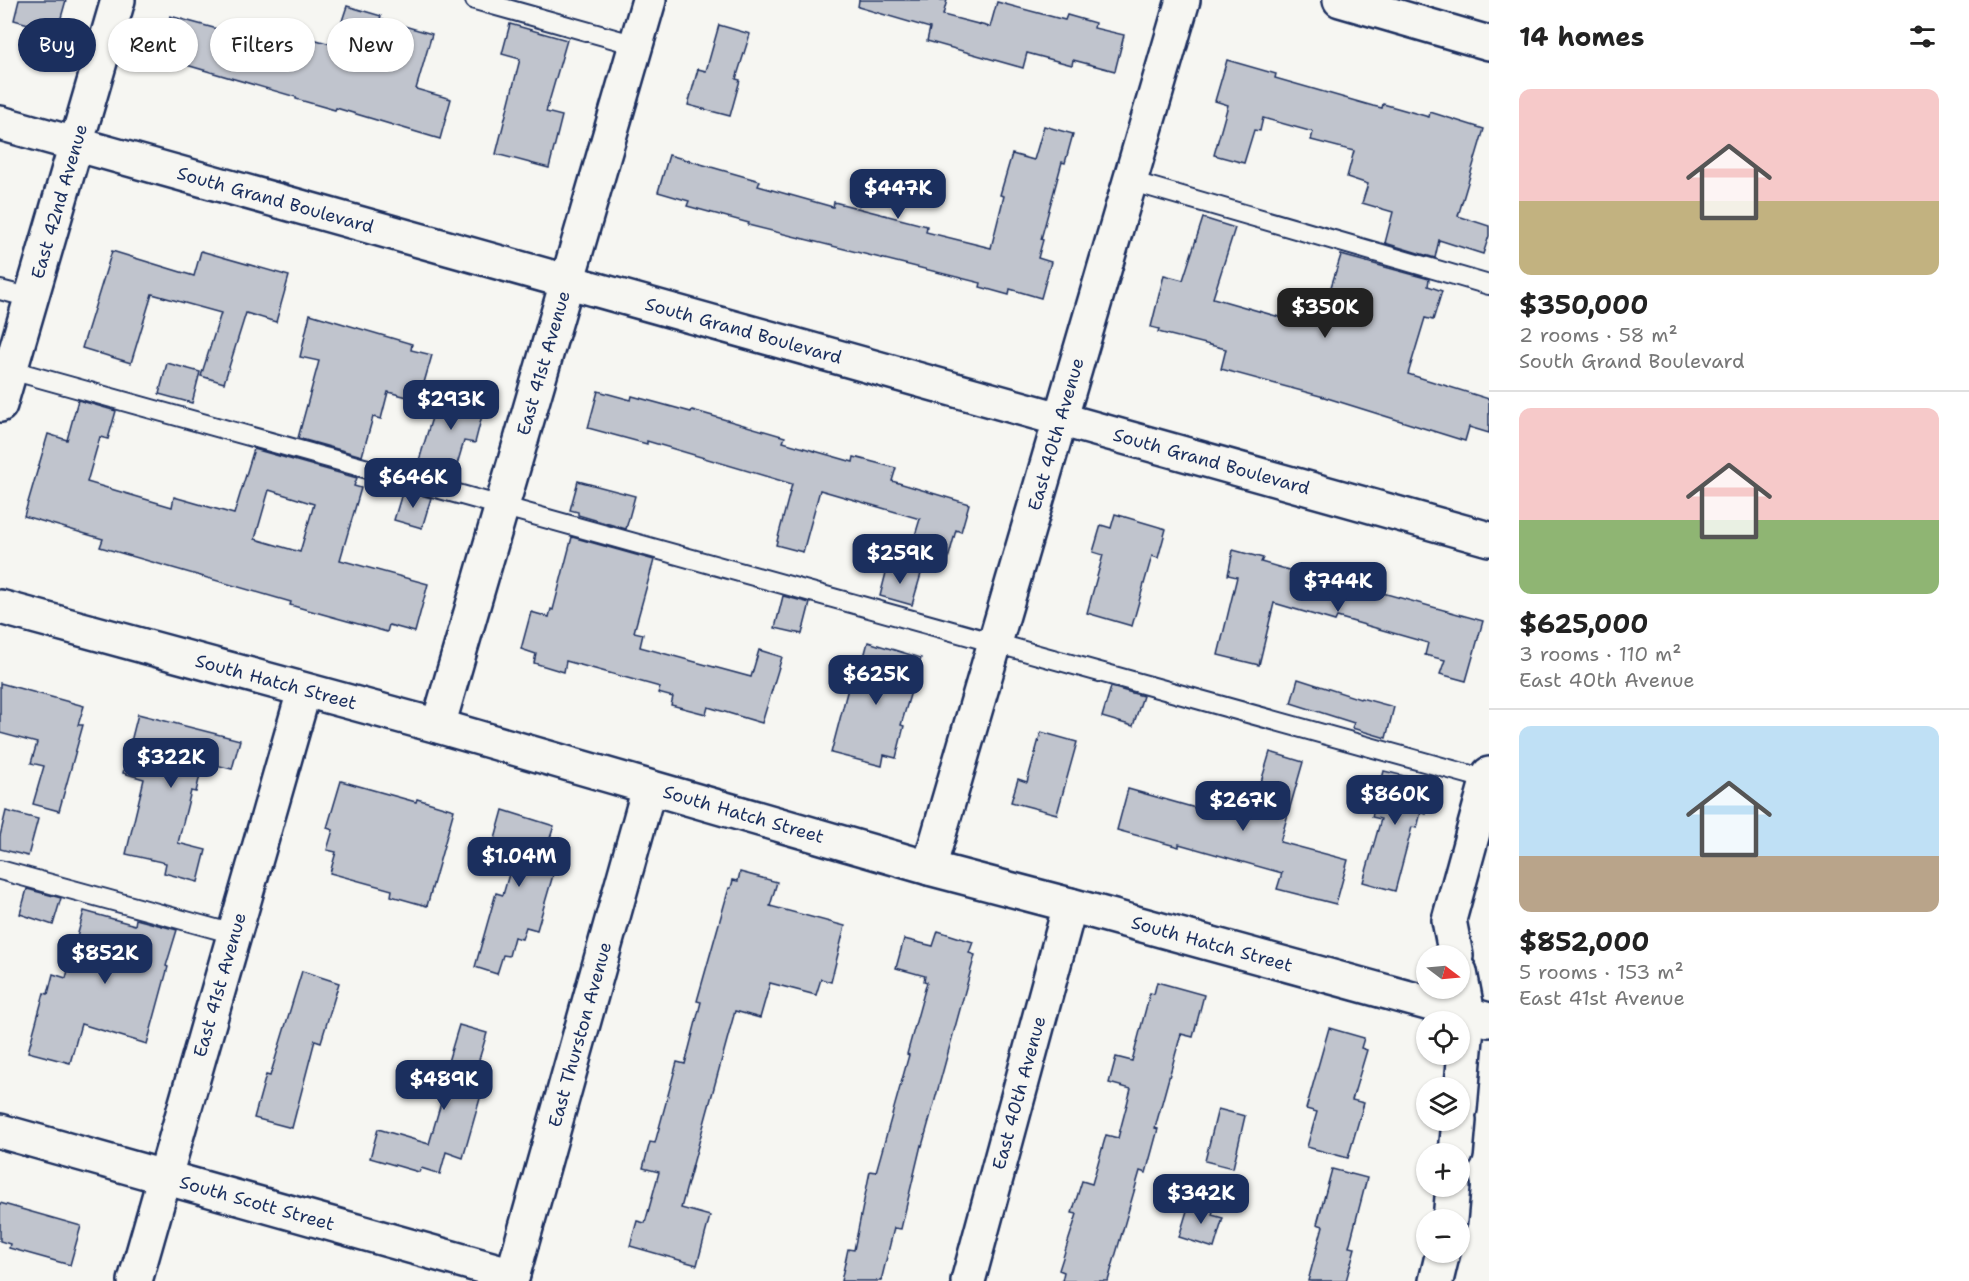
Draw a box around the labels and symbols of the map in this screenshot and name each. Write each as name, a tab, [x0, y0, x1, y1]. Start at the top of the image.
street label: East 42nd Avenue	[25, 121, 93, 282]
street label: South Grand Boulevard	[174, 161, 377, 239]
pin: $447K	[856, 169, 940, 220]
street label: East 41st Avenue	[511, 288, 576, 438]
pin: $350K	[1283, 288, 1367, 339]
street label: South Grand Boulevard	[642, 292, 845, 370]
street label: East 40th Avenue	[1022, 355, 1090, 513]
pin: $293K	[409, 380, 493, 431]
street label: South Grand Boulevard	[1111, 423, 1313, 500]
pin: $646K	[371, 458, 455, 509]
pin: $259K	[858, 534, 942, 585]
pin: $744K	[1296, 562, 1380, 613]
street label: South Hatch Street	[193, 649, 360, 715]
pin: $625K	[834, 655, 918, 706]
pin: $322K	[129, 738, 213, 789]
pin: $860K	[1353, 775, 1437, 826]
street label: South Hatch Street	[660, 780, 827, 849]
pin: $267K	[1201, 781, 1285, 832]
pin: $1.04M	[470, 837, 568, 888]
street label: East 41st Avenue	[188, 910, 252, 1060]
street label: South Hatch Street	[1129, 910, 1295, 978]
pin: $852K	[63, 934, 147, 985]
street label: East Thurston Avenue	[543, 939, 617, 1130]
north arrow	[1416, 945, 1470, 999]
street label: East 40th Avenue	[987, 1013, 1051, 1172]
pin: $489K	[402, 1060, 486, 1111]
street label: South Scott Street	[177, 1170, 337, 1236]
pin: $342K	[1159, 1174, 1243, 1225]

